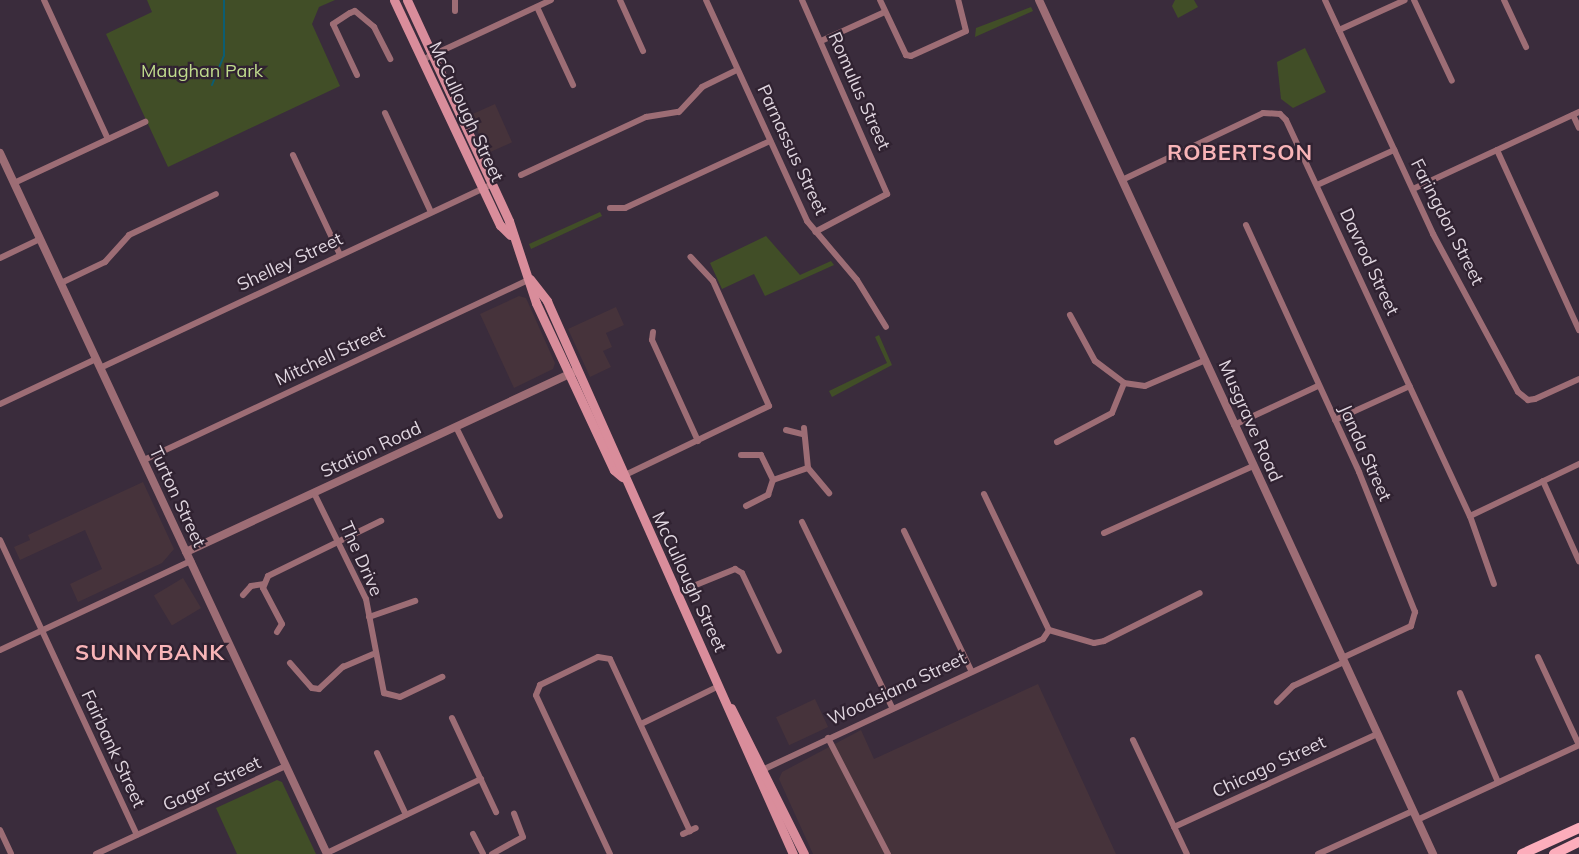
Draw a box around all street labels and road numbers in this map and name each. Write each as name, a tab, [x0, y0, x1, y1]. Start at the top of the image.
street label: Romulus Street	[823, 29, 895, 153]
street label: McCullough Street	[424, 39, 508, 185]
street label: Parnassus Street	[752, 81, 832, 219]
street label: Faringdon Street	[1406, 155, 1488, 289]
street label: Davrod Street	[1335, 205, 1403, 319]
street label: Shelley Street	[234, 228, 346, 296]
street label: Mitchell Street	[272, 321, 388, 391]
street label: Musgrave Road	[1214, 357, 1286, 485]
street label: Janda Street	[1334, 401, 1396, 505]
street label: Station Road	[317, 417, 425, 483]
street label: Turton Street	[144, 443, 210, 551]
street label: McCullough Street	[647, 509, 731, 655]
street label: The Drive	[335, 518, 387, 600]
street label: Woodsiana Street	[824, 647, 970, 731]
street label: Fairbank Street	[76, 687, 150, 811]
street label: Chicago Street	[1209, 731, 1329, 803]
street label: Gager Street	[160, 752, 264, 816]

